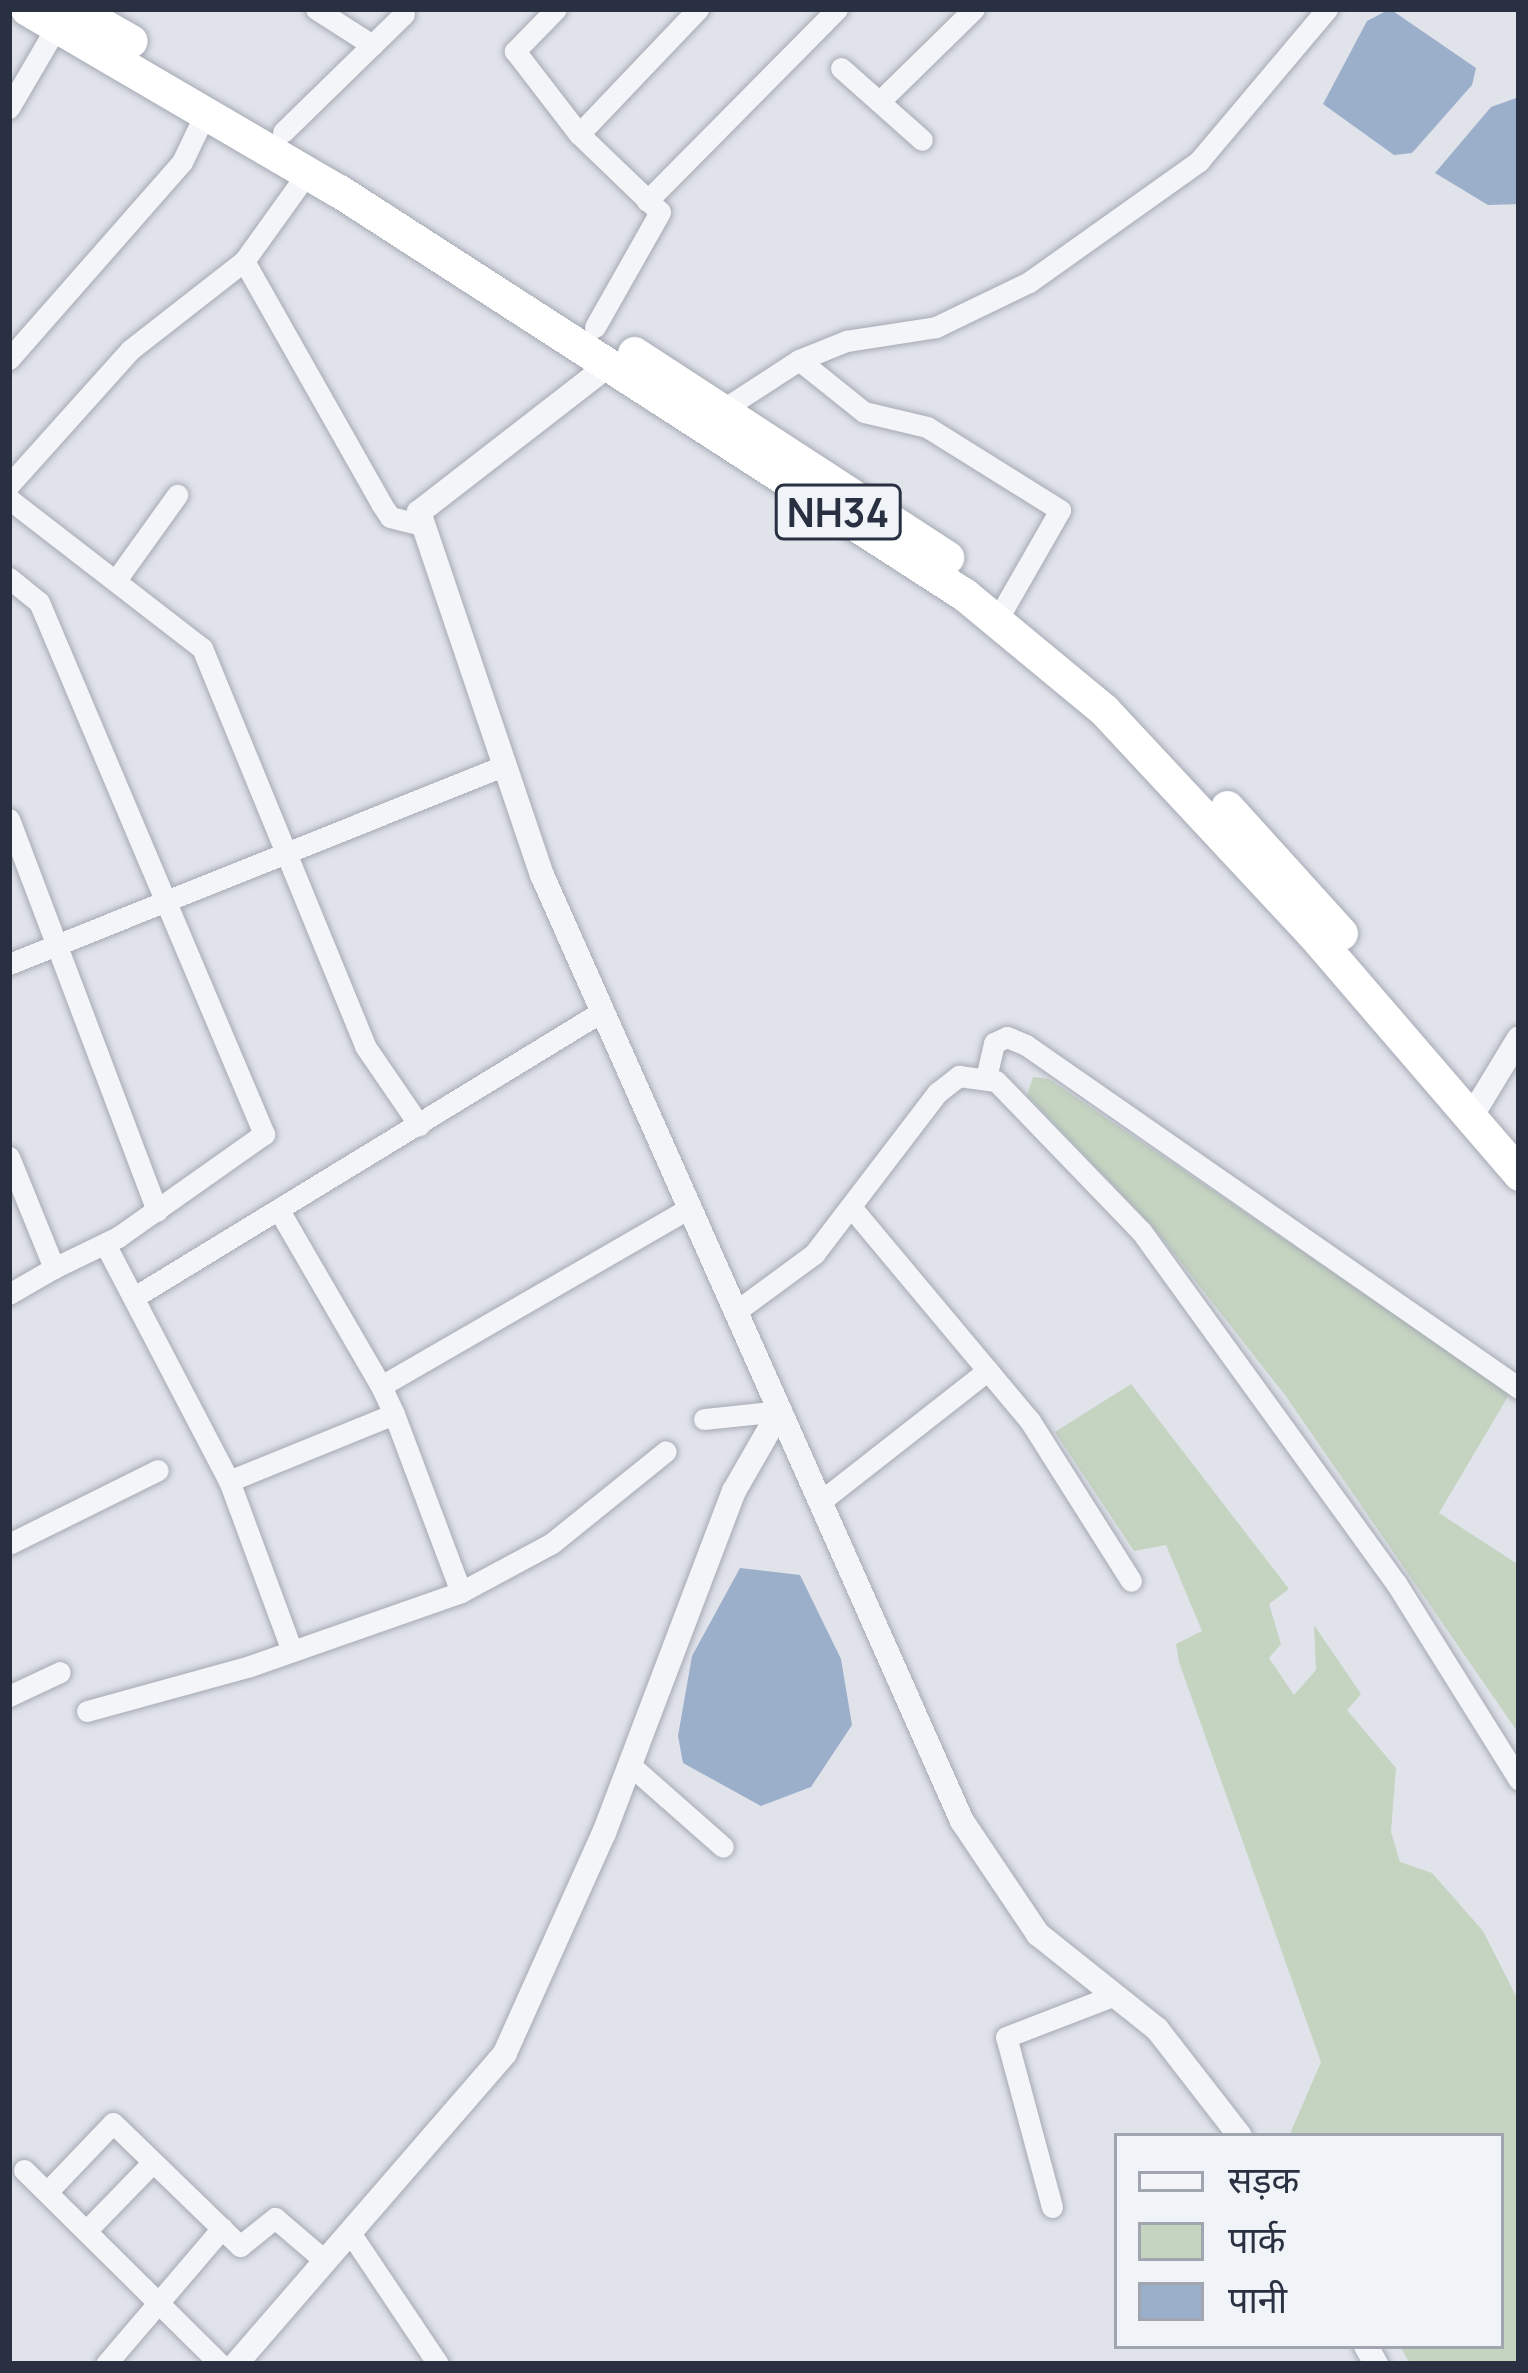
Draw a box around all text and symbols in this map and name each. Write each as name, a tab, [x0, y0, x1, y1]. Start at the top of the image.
road number: NH34	[772, 479, 904, 545]
legend	[1114, 2133, 1504, 2349]
text: सड़क	[1228, 2155, 1299, 2204]
text: पार्क	[1228, 2215, 1285, 2264]
text: पानी	[1228, 2275, 1287, 2324]

